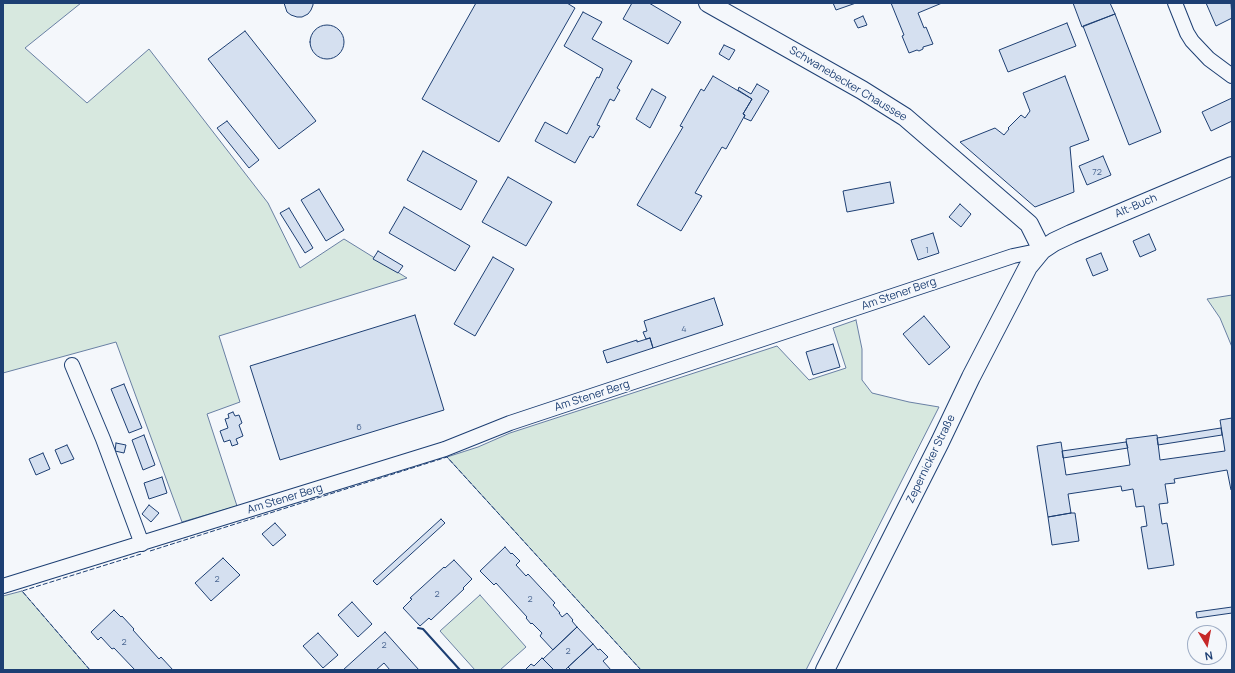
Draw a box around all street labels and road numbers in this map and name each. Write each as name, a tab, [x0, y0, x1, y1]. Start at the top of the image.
street label: Schwanebecker Chaussee	[787, 44, 909, 124]
street label: Alt-Buch	[1113, 191, 1159, 221]
street label: Am Stener Berg	[860, 275, 938, 313]
street label: Am Stener Berg	[553, 378, 631, 414]
street label: Zepernicker Straße	[904, 412, 958, 506]
street label: Am Stener Berg	[246, 481, 324, 517]

